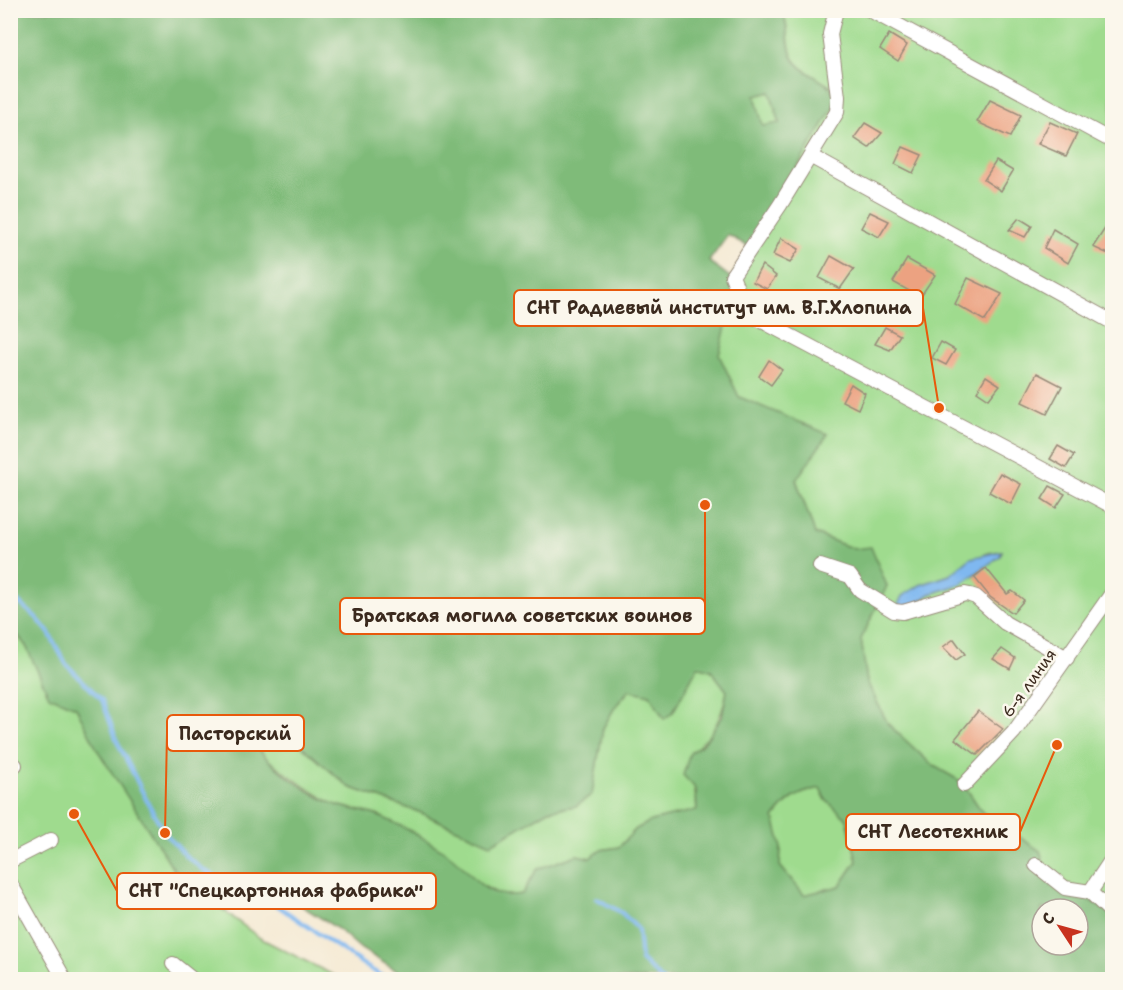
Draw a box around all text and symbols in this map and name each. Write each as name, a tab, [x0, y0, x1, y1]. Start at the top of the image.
callout: СНТ Радиевый институт им. В.Г.Хлопина	[514, 290, 923, 326]
text: СНТ Радиевый институт им. В.Г.Хлопина	[526, 296, 912, 320]
callout: Братская могила советских воинов	[340, 598, 705, 634]
text: Братская могила советских воинов	[352, 604, 692, 628]
street label: 6-я линия	[997, 645, 1061, 721]
callout: Пасторский	[167, 715, 304, 751]
text: Пасторский	[179, 722, 292, 746]
callout: СНТ Лесотехник	[846, 814, 1020, 850]
text: СНТ Лесотехник	[858, 820, 1008, 844]
callout: СНТ "Спецкартонная фабрика"	[117, 873, 436, 909]
text: СНТ "Спецкартонная фабрика"	[129, 879, 423, 903]
north arrow	[1030, 897, 1090, 957]
text: С	[1037, 908, 1060, 929]

